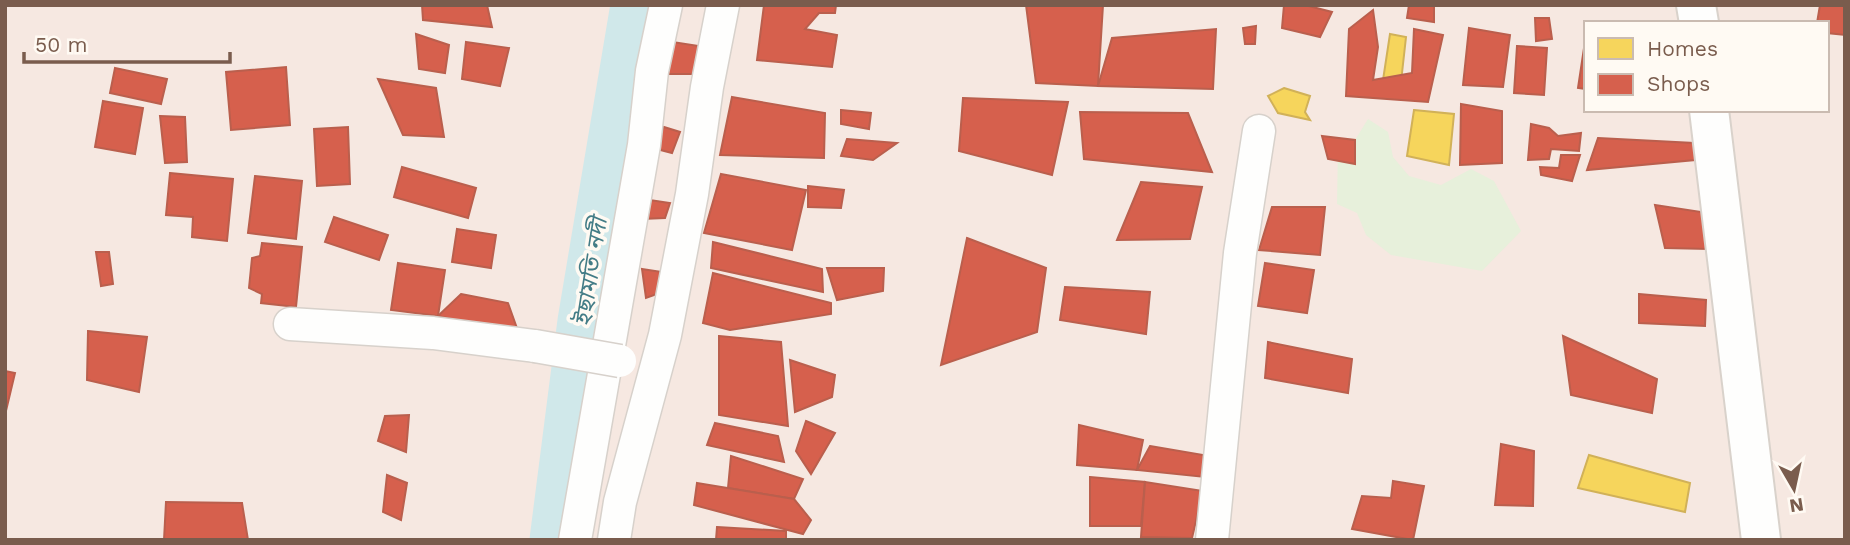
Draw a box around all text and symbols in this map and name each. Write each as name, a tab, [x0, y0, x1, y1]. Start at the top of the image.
scale bar	[24, 21, 231, 65]
legend	[1584, 21, 1829, 112]
text: 50 m	[35, 32, 87, 57]
text: Homes	[1647, 36, 1718, 61]
text: Shops	[1647, 71, 1710, 96]
water label: ইছামতি নদী	[569, 212, 613, 328]
north arrow	[1759, 454, 1829, 524]
text: N	[1788, 493, 1805, 518]

